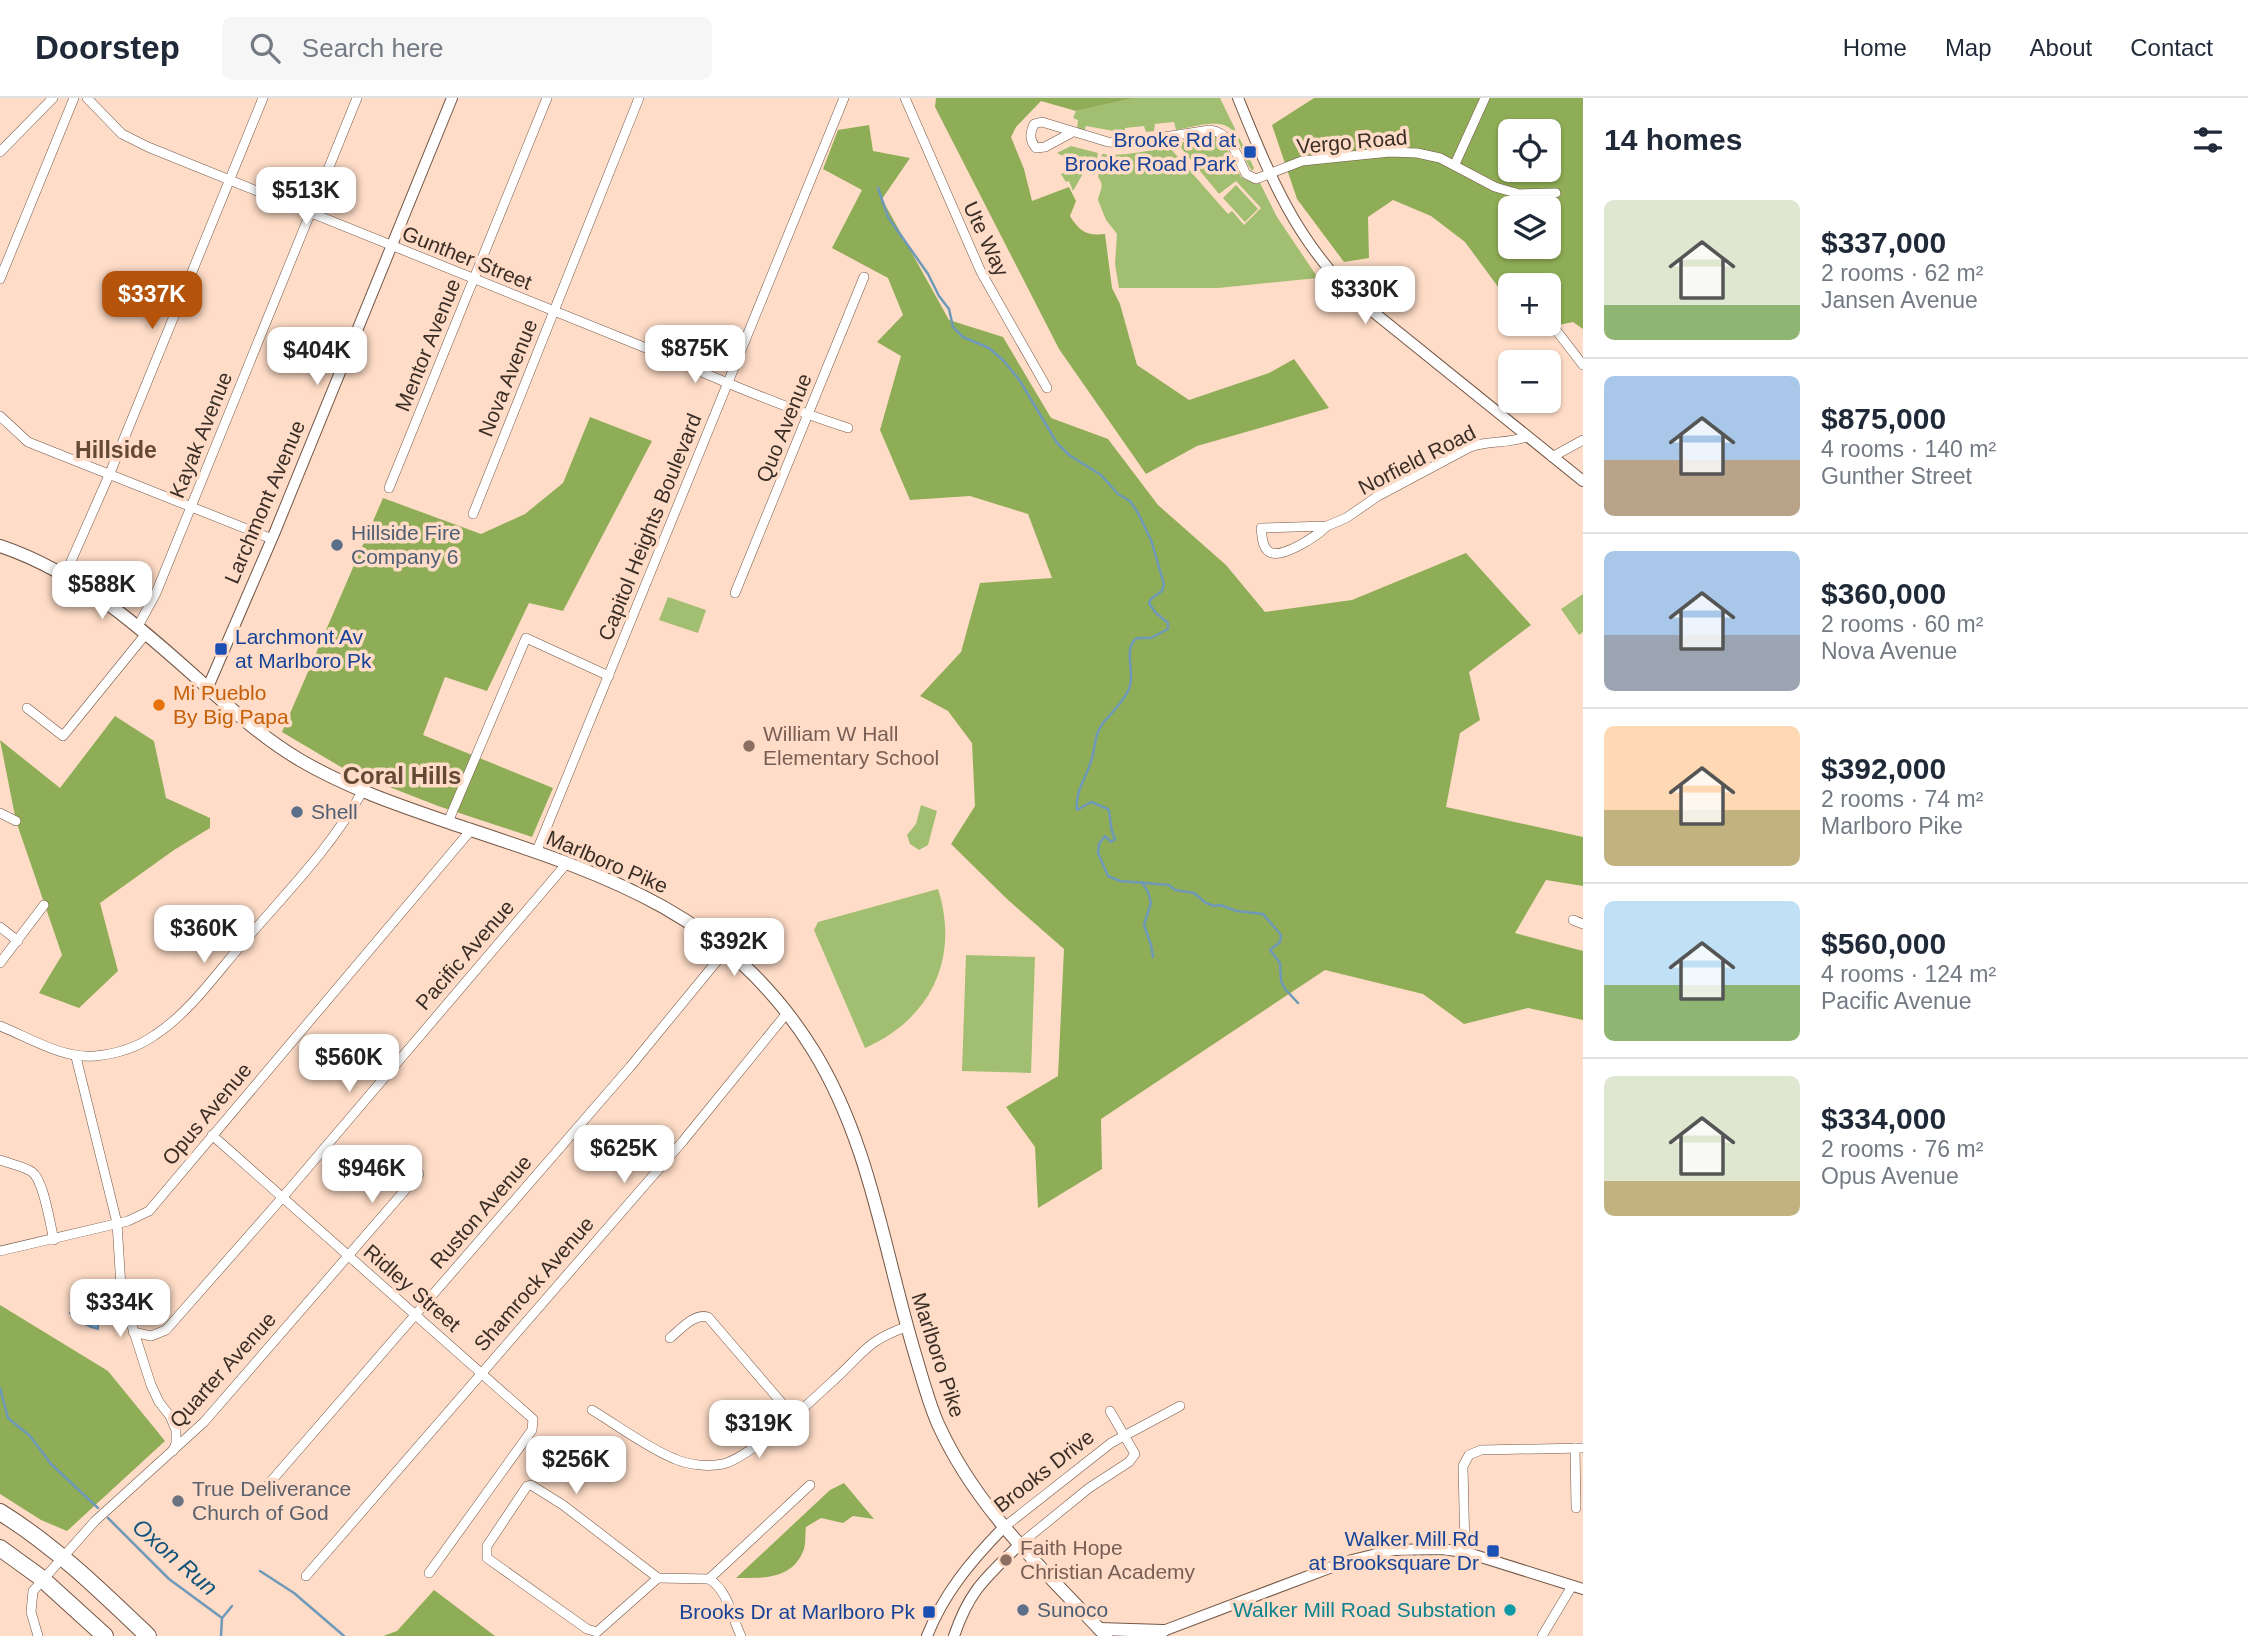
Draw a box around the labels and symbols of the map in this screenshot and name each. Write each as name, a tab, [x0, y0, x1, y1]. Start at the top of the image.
street label: Vergo Road	[1296, 125, 1408, 158]
place label: Brooke Rd at Brooke Road Park	[1064, 128, 1236, 175]
marker: Brooke Rd at Brooke Road Park	[1242, 144, 1258, 160]
pin: $513K	[257, 167, 355, 227]
street label: Ute Way	[959, 198, 1014, 280]
street label: Gunther Street	[399, 221, 535, 294]
pin: $330K	[1316, 266, 1414, 326]
pin: $337K	[103, 272, 201, 331]
street label: Mentor Avenue	[390, 275, 465, 414]
street label: Nova Avenue	[474, 316, 542, 440]
pin: $875K	[646, 326, 744, 385]
pin: $404K	[268, 328, 366, 387]
street label: Kayak Avenue	[165, 368, 236, 501]
street label: Quo Avenue	[751, 370, 816, 486]
street label: Capitol Heights Boulevard	[593, 410, 706, 644]
street label: Larchmont Avenue	[220, 417, 309, 587]
street label: Norfield Road	[1354, 420, 1479, 499]
district label: Hillside	[75, 437, 157, 463]
place label: Hillside Fire Company 6	[351, 521, 461, 568]
marker: Hillside Fire Company 6	[329, 537, 345, 553]
pin: $588K	[53, 561, 151, 621]
place label: Larchmont Av at Marlboro Pk	[235, 625, 372, 672]
marker: Larchmont Av at Marlboro Pk	[213, 641, 229, 657]
place label: Mi Pueblo By Big Papa	[173, 681, 289, 728]
marker: Mi Pueblo By Big Papa	[151, 697, 167, 713]
place label: William W Hall Elementary School	[763, 722, 939, 769]
marker: William W Hall Elementary School	[741, 738, 757, 754]
district label: Coral Hills	[343, 762, 461, 789]
place label: Shell	[311, 800, 358, 823]
marker: Shell	[289, 804, 305, 820]
street label: Marlboro Pike	[543, 826, 671, 897]
street label: Pacific Avenue	[411, 895, 518, 1014]
pin: $360K	[155, 906, 253, 965]
pin: $392K	[685, 918, 783, 978]
pin: $560K	[300, 1034, 398, 1094]
street label: Opus Avenue	[157, 1058, 256, 1169]
pin: $625K	[575, 1126, 673, 1185]
pin: $946K	[323, 1146, 421, 1205]
street label: Ruston Avenue	[425, 1151, 536, 1273]
street label: Shamrock Avenue	[469, 1212, 598, 1355]
street label: Ridley Street	[359, 1240, 465, 1336]
pin: $334K	[71, 1280, 169, 1339]
street label: Marlboro Pike	[908, 1290, 969, 1420]
street label: Quarter Avenue	[165, 1307, 280, 1432]
pin: $319K	[710, 1400, 808, 1460]
street label: Brooks Drive	[989, 1425, 1098, 1517]
pin: $256K	[527, 1436, 625, 1496]
place label: True Deliverance Church of God	[192, 1477, 351, 1524]
marker: True Deliverance Church of God	[170, 1493, 186, 1509]
water label: Oxon Run	[127, 1513, 223, 1601]
place label: Walker Mill Rd at Brooksquare Dr	[1309, 1527, 1479, 1574]
place label: Faith Hope Christian Academy	[1020, 1536, 1196, 1583]
marker: Walker Mill Rd at Brooksquare Dr	[1485, 1543, 1501, 1559]
marker: Faith Hope Christian Academy	[998, 1552, 1014, 1568]
place label: Sunoco	[1037, 1598, 1108, 1621]
place label: Walker Mill Road Substation	[1233, 1598, 1496, 1621]
place label: Brooks Dr at Marlboro Pk	[679, 1600, 915, 1623]
marker: Sunoco	[1015, 1602, 1031, 1618]
marker: Walker Mill Road Substation	[1502, 1602, 1518, 1618]
marker: Brooks Dr at Marlboro Pk	[921, 1604, 937, 1620]

